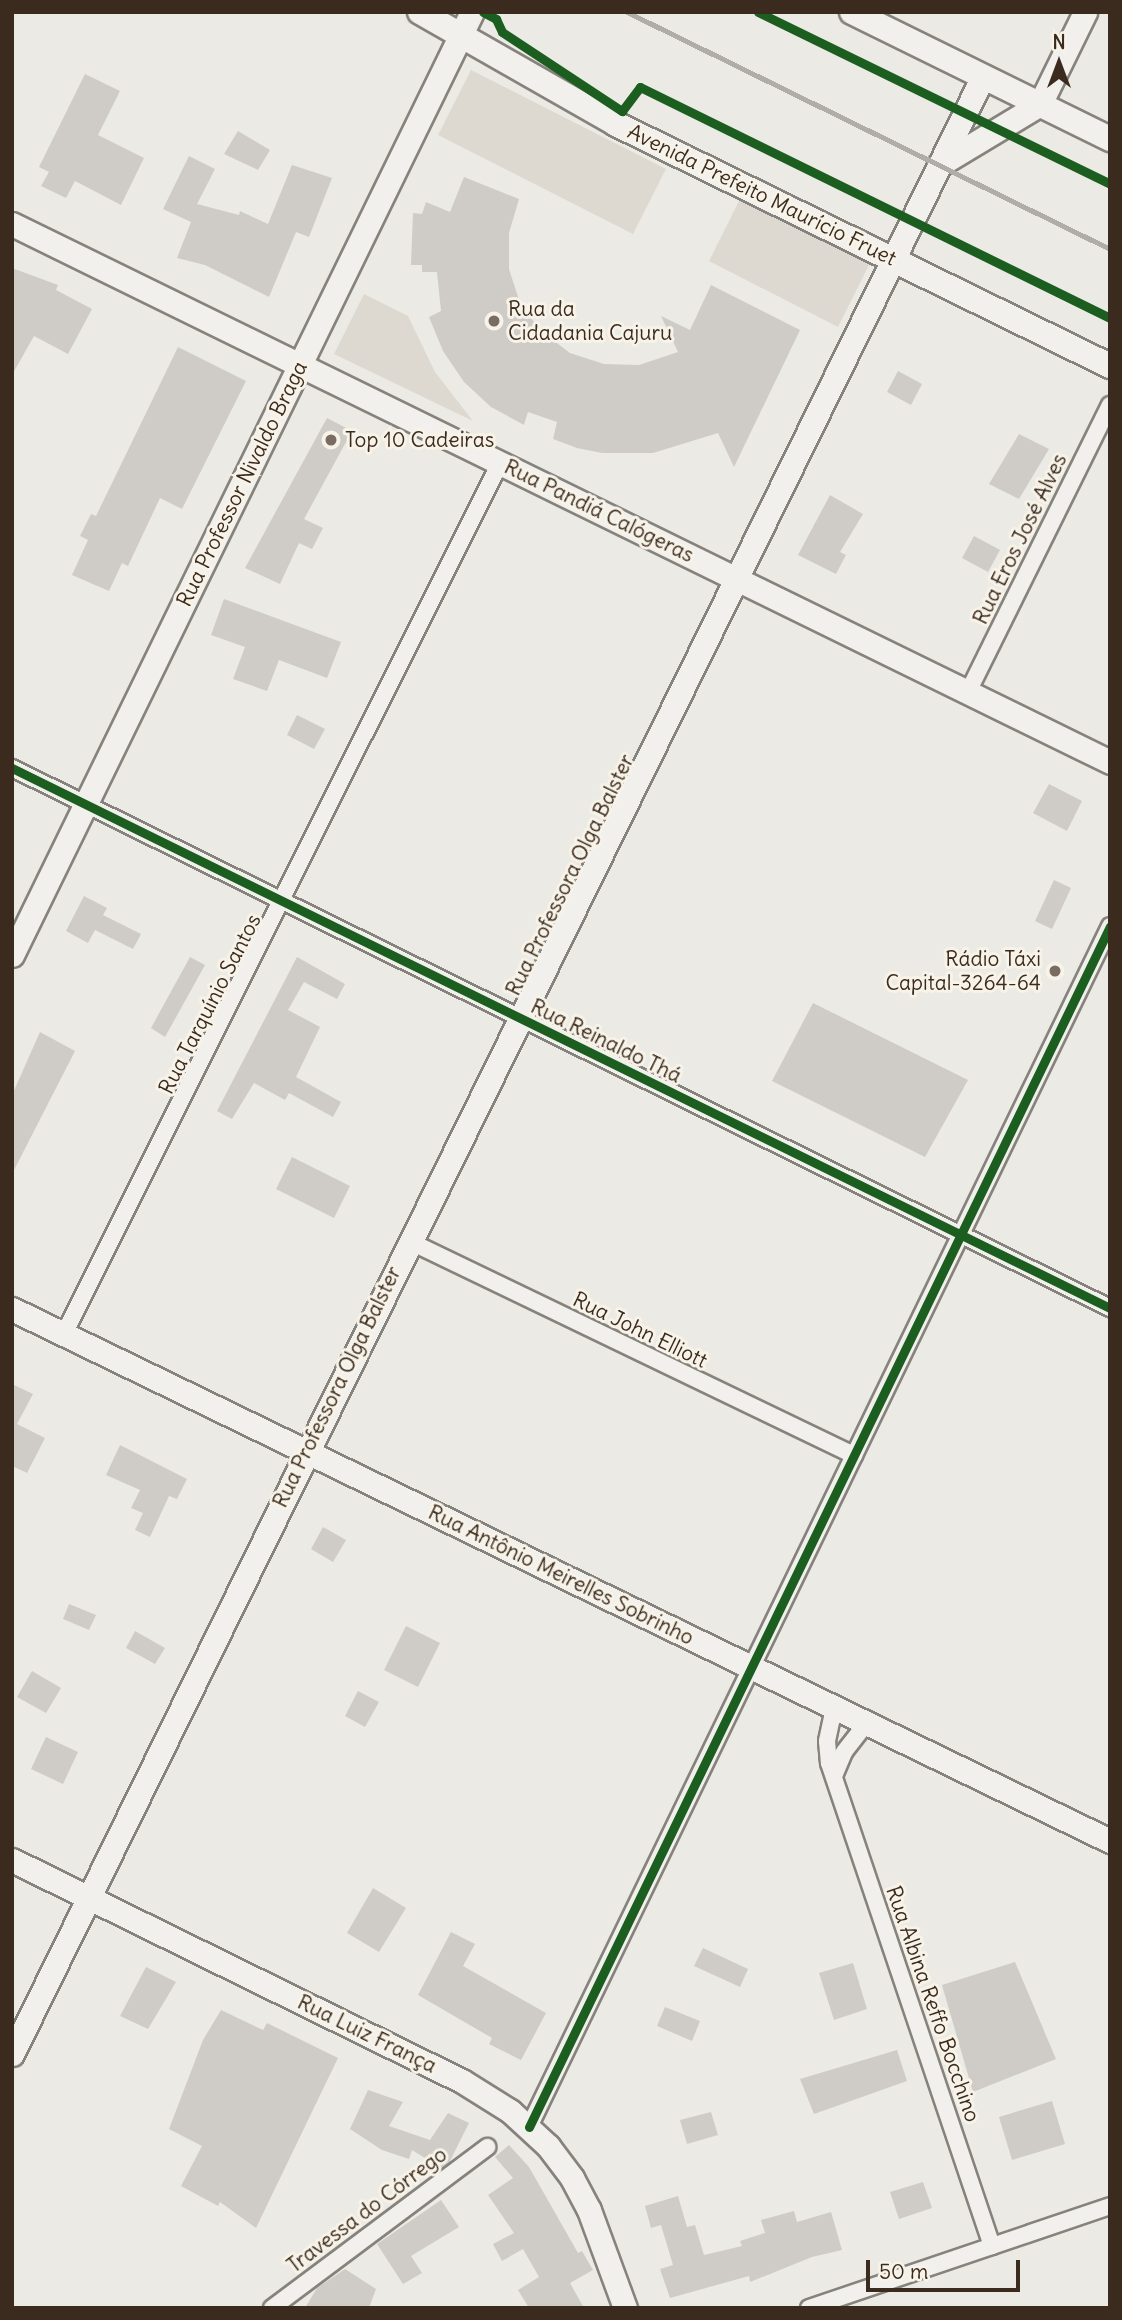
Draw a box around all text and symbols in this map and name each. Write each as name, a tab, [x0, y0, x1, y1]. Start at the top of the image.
north arrow	[1024, 28, 1094, 98]
text: N	[1052, 30, 1066, 54]
street label: Avenida Prefeito Maurício Fruet	[624, 119, 900, 271]
place label: Rua da Cidadania Cajuru	[508, 296, 672, 346]
marker: Rua da Cidadania Cajuru	[486, 313, 502, 329]
street label: Rua Professor Nivaldo Braga	[172, 357, 312, 611]
place label: Top 10 Cadeiras	[345, 427, 494, 453]
marker: Top 10 Cadeiras	[323, 432, 339, 448]
street label: Rua Eros José Alves	[968, 449, 1072, 629]
street label: Rua Pandiá Calógeras	[500, 454, 698, 568]
street label: Rua Professora Olga Balster	[501, 750, 639, 1000]
street label: Rua Tarquínio Santos	[154, 910, 266, 1098]
place label: Rádio Táxi Capital-3264-64	[885, 946, 1041, 996]
marker: Rádio Táxi Capital-3264-64	[1047, 963, 1063, 979]
street label: Rua Reinaldo Thá	[527, 994, 685, 1088]
street label: Rua Professora Olga Balster	[268, 1262, 406, 1512]
street label: Rua John Elliott	[569, 1287, 711, 1373]
street label: Rua Antônio Meirelles Sobrinho	[424, 1500, 698, 1650]
street label: Rua Albina Reffo Bocchino	[881, 1883, 985, 2125]
street label: Rua Luiz França	[293, 1989, 441, 2079]
street label: Travessa do Córrego	[282, 2142, 452, 2278]
scale bar	[870, 2246, 1024, 2290]
text: 50 m	[879, 2258, 928, 2285]

